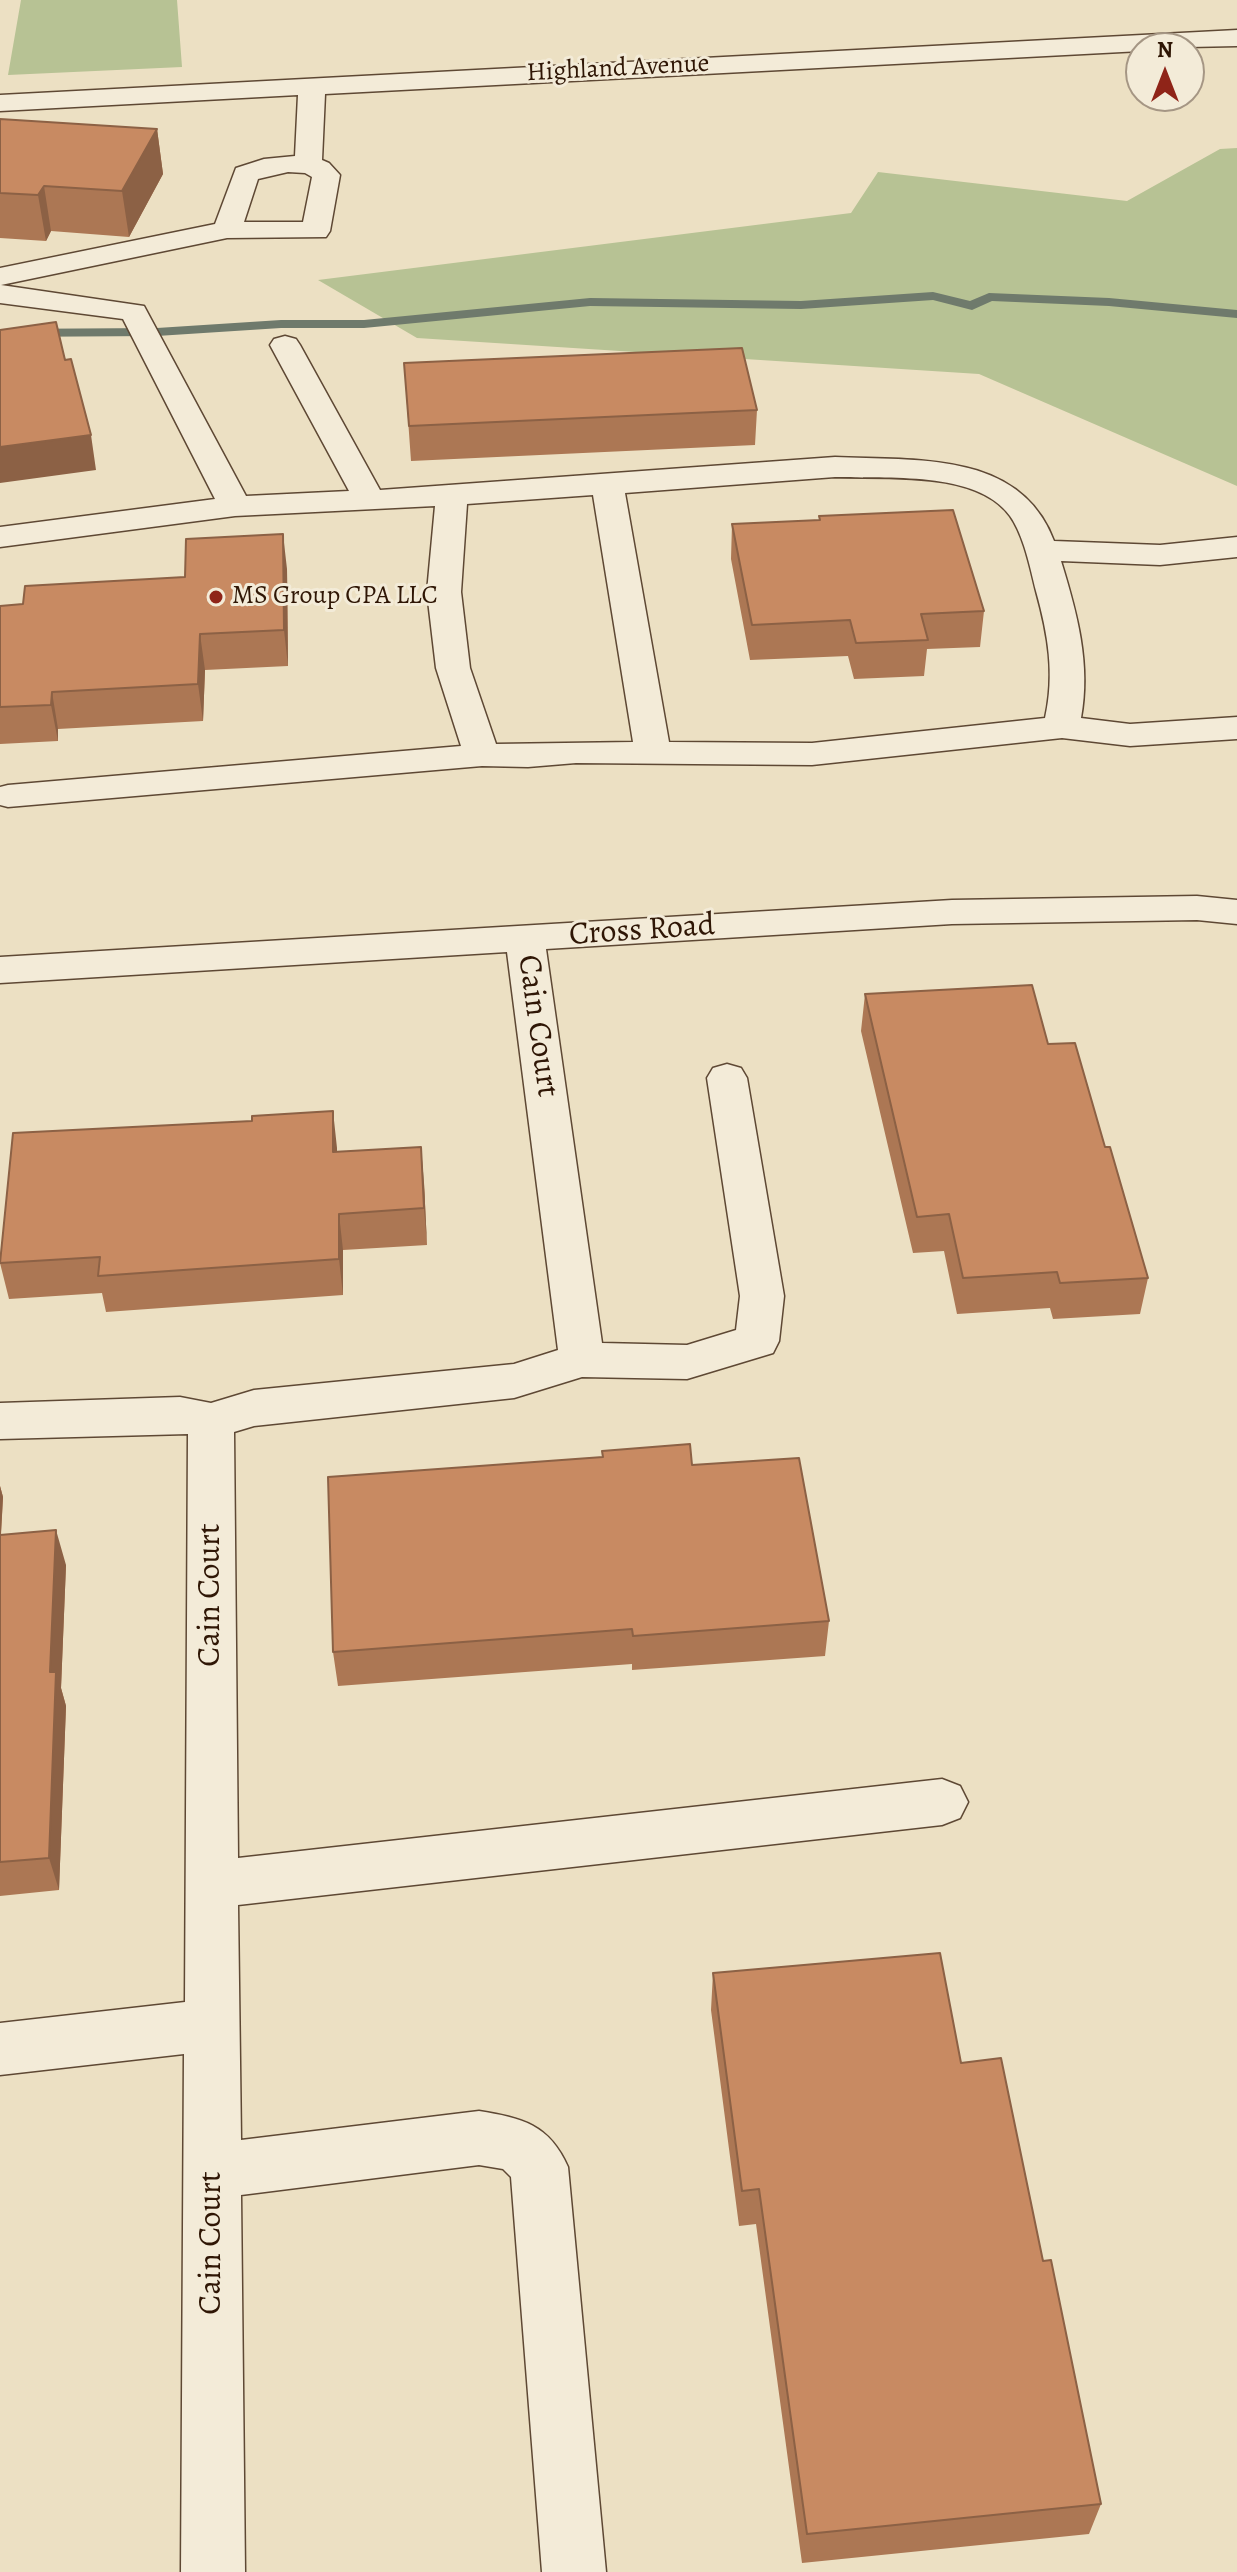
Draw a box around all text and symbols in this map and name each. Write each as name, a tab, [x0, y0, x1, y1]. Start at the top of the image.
north arrow	[1125, 32, 1205, 112]
text: N	[1157, 35, 1173, 65]
street label: Highland Avenue	[526, 49, 710, 89]
place label: MS Group CPA LLC	[232, 581, 438, 613]
marker: MS Group CPA LLC	[207, 588, 225, 606]
street label: Cross Road	[568, 907, 716, 955]
street label: Cain Court	[508, 952, 566, 1100]
street label: Cain Court	[192, 1523, 230, 1667]
street label: Cain Court	[193, 2171, 231, 2315]

